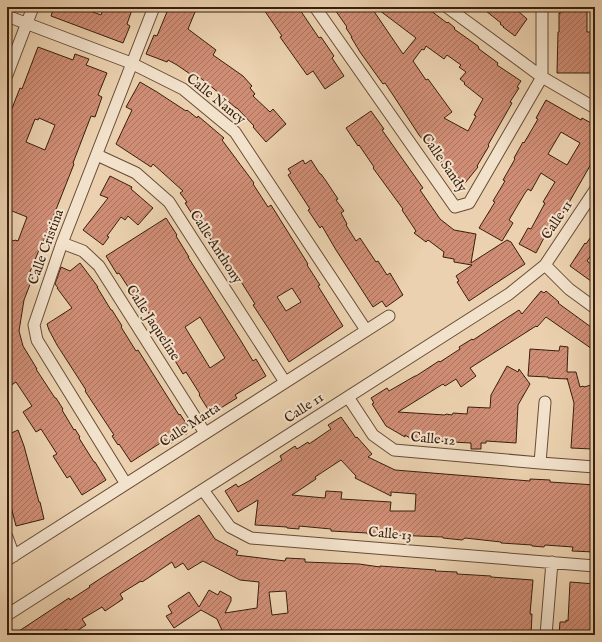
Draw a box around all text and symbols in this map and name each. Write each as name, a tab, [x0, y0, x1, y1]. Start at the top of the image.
street label: Calle Nancy	[183, 70, 249, 128]
street label: Calle Sandy	[417, 130, 471, 196]
street label: Calle 11	[537, 197, 577, 243]
street label: Calle Cristina	[24, 206, 68, 287]
street label: Calle Anthony	[186, 207, 246, 287]
street label: Calle Jaqueline	[122, 282, 184, 365]
street label: Calle 11	[281, 389, 327, 427]
street label: Calle Marta	[156, 398, 224, 451]
street label: Calle 12	[410, 428, 457, 450]
street label: Calle 13	[368, 523, 412, 545]

